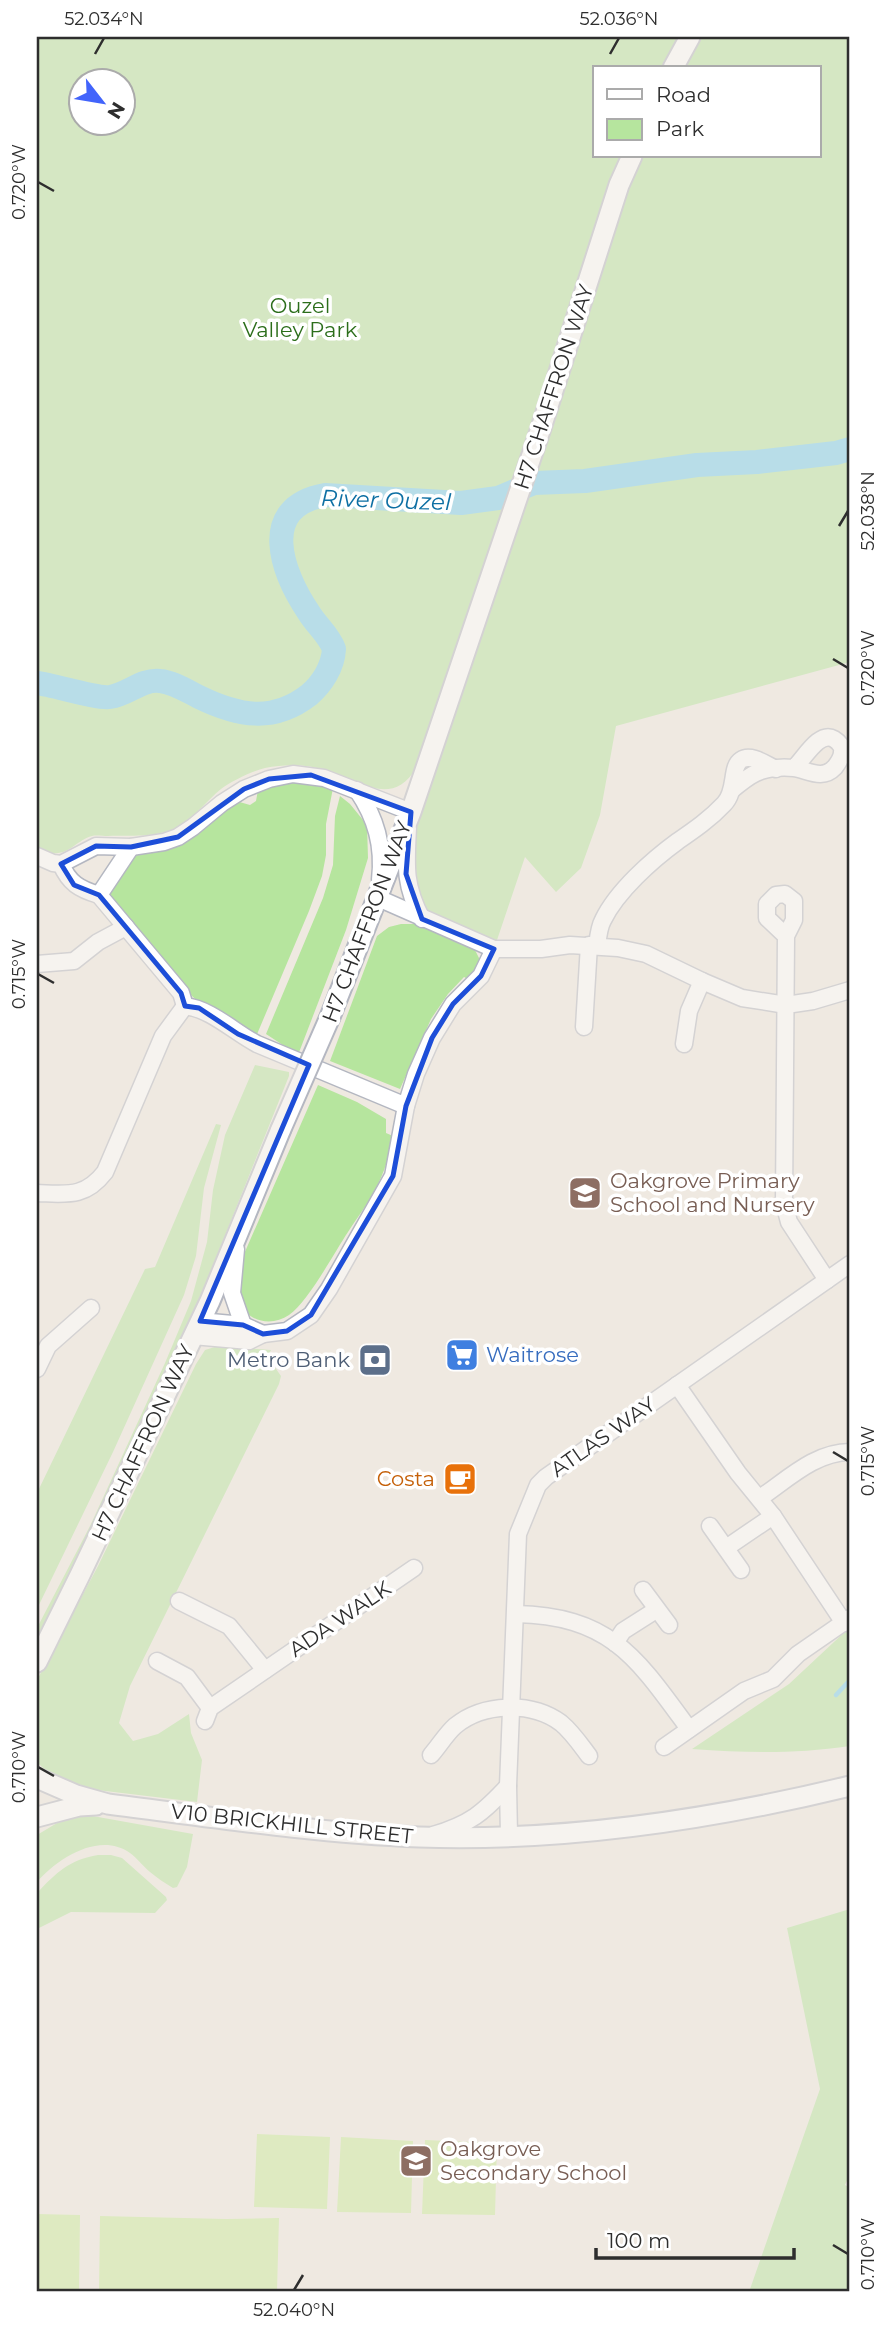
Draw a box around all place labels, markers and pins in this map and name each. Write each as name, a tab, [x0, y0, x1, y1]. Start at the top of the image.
place label: Oakgrove Primary School and Nursery	[610, 1168, 815, 1217]
school or university icon: Oakgrove Primary School and Nursery	[566, 1174, 604, 1212]
supermarket icon: Waitrose	[443, 1336, 481, 1374]
bank icon: Metro Bank	[356, 1341, 394, 1379]
place label: Waitrose	[486, 1342, 579, 1367]
place label: Metro Bank	[227, 1347, 350, 1372]
cafe icon: Costa	[441, 1460, 479, 1498]
place label: Costa	[377, 1466, 435, 1491]
place label: Oakgrove Secondary School	[440, 2136, 627, 2185]
school or university icon: Oakgrove Secondary School	[397, 2142, 435, 2180]

